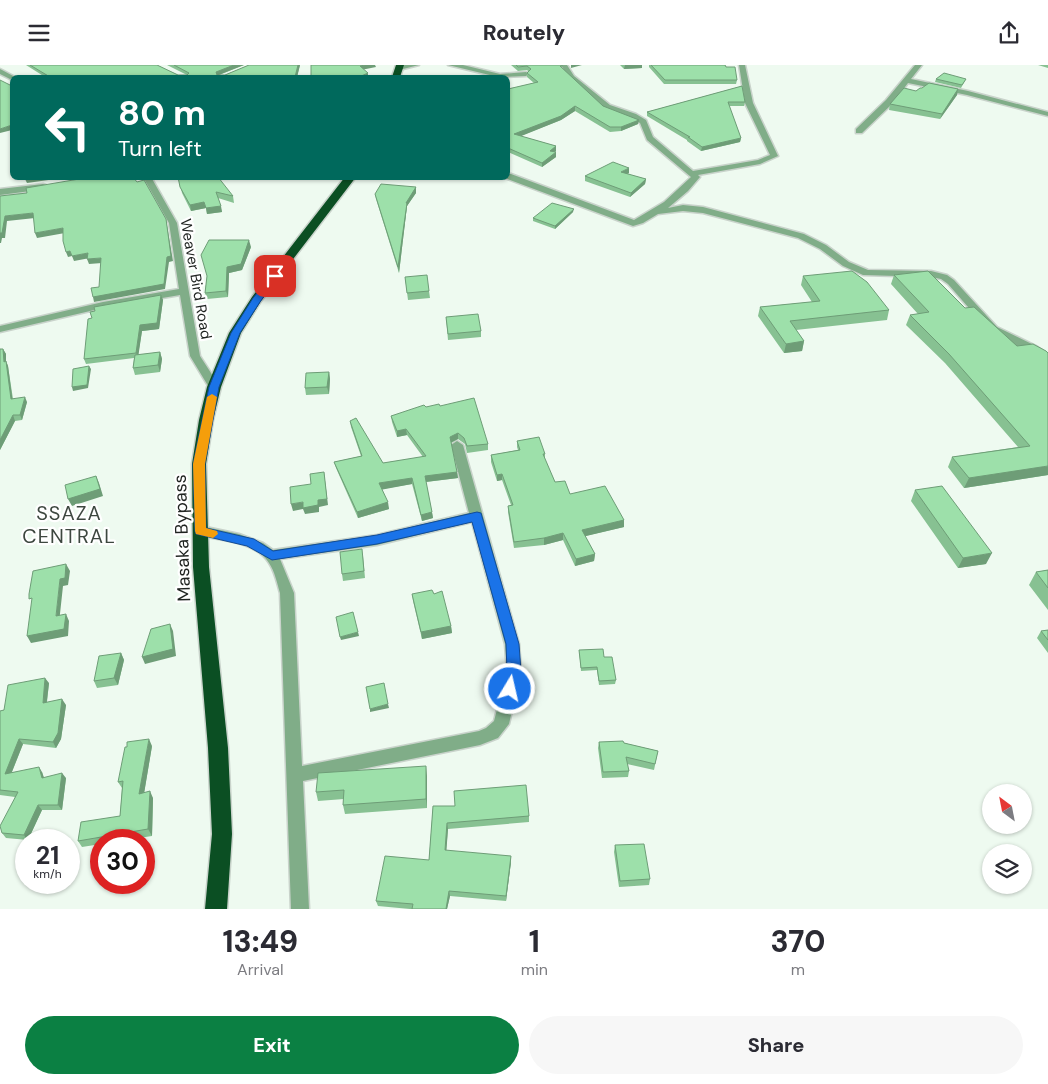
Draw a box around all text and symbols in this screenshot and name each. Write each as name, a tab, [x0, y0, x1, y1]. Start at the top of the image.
text: Routely	[483, 18, 565, 47]
icon: menu	[25, 19, 53, 47]
icon: share	[995, 19, 1023, 47]
text: 80 m	[118, 90, 206, 136]
icon: left	[35, 95, 100, 160]
text: Turn left	[118, 134, 202, 163]
street label: Weaver Bird Road	[176, 217, 216, 341]
pin	[254, 255, 296, 297]
icon: arrive	[261, 262, 289, 290]
street label: Masaka Bypass	[168, 474, 196, 602]
district label: SSAZA CENTRAL	[22, 500, 116, 549]
position arrow	[483, 662, 535, 714]
north arrow	[982, 784, 1032, 834]
map controls	[982, 784, 1032, 894]
speed limit sign: 30	[90, 829, 155, 894]
text: 21	[36, 839, 59, 872]
button: layers	[982, 844, 1032, 894]
text: km/h	[33, 866, 62, 882]
text: 13:49	[222, 922, 298, 961]
text: 1	[529, 922, 540, 961]
text: 370	[770, 922, 825, 961]
text: Arrival	[237, 959, 284, 980]
text: min	[521, 959, 548, 980]
text: m	[791, 959, 805, 980]
button: Exit	[25, 1016, 519, 1074]
button: Share	[529, 1016, 1023, 1074]

